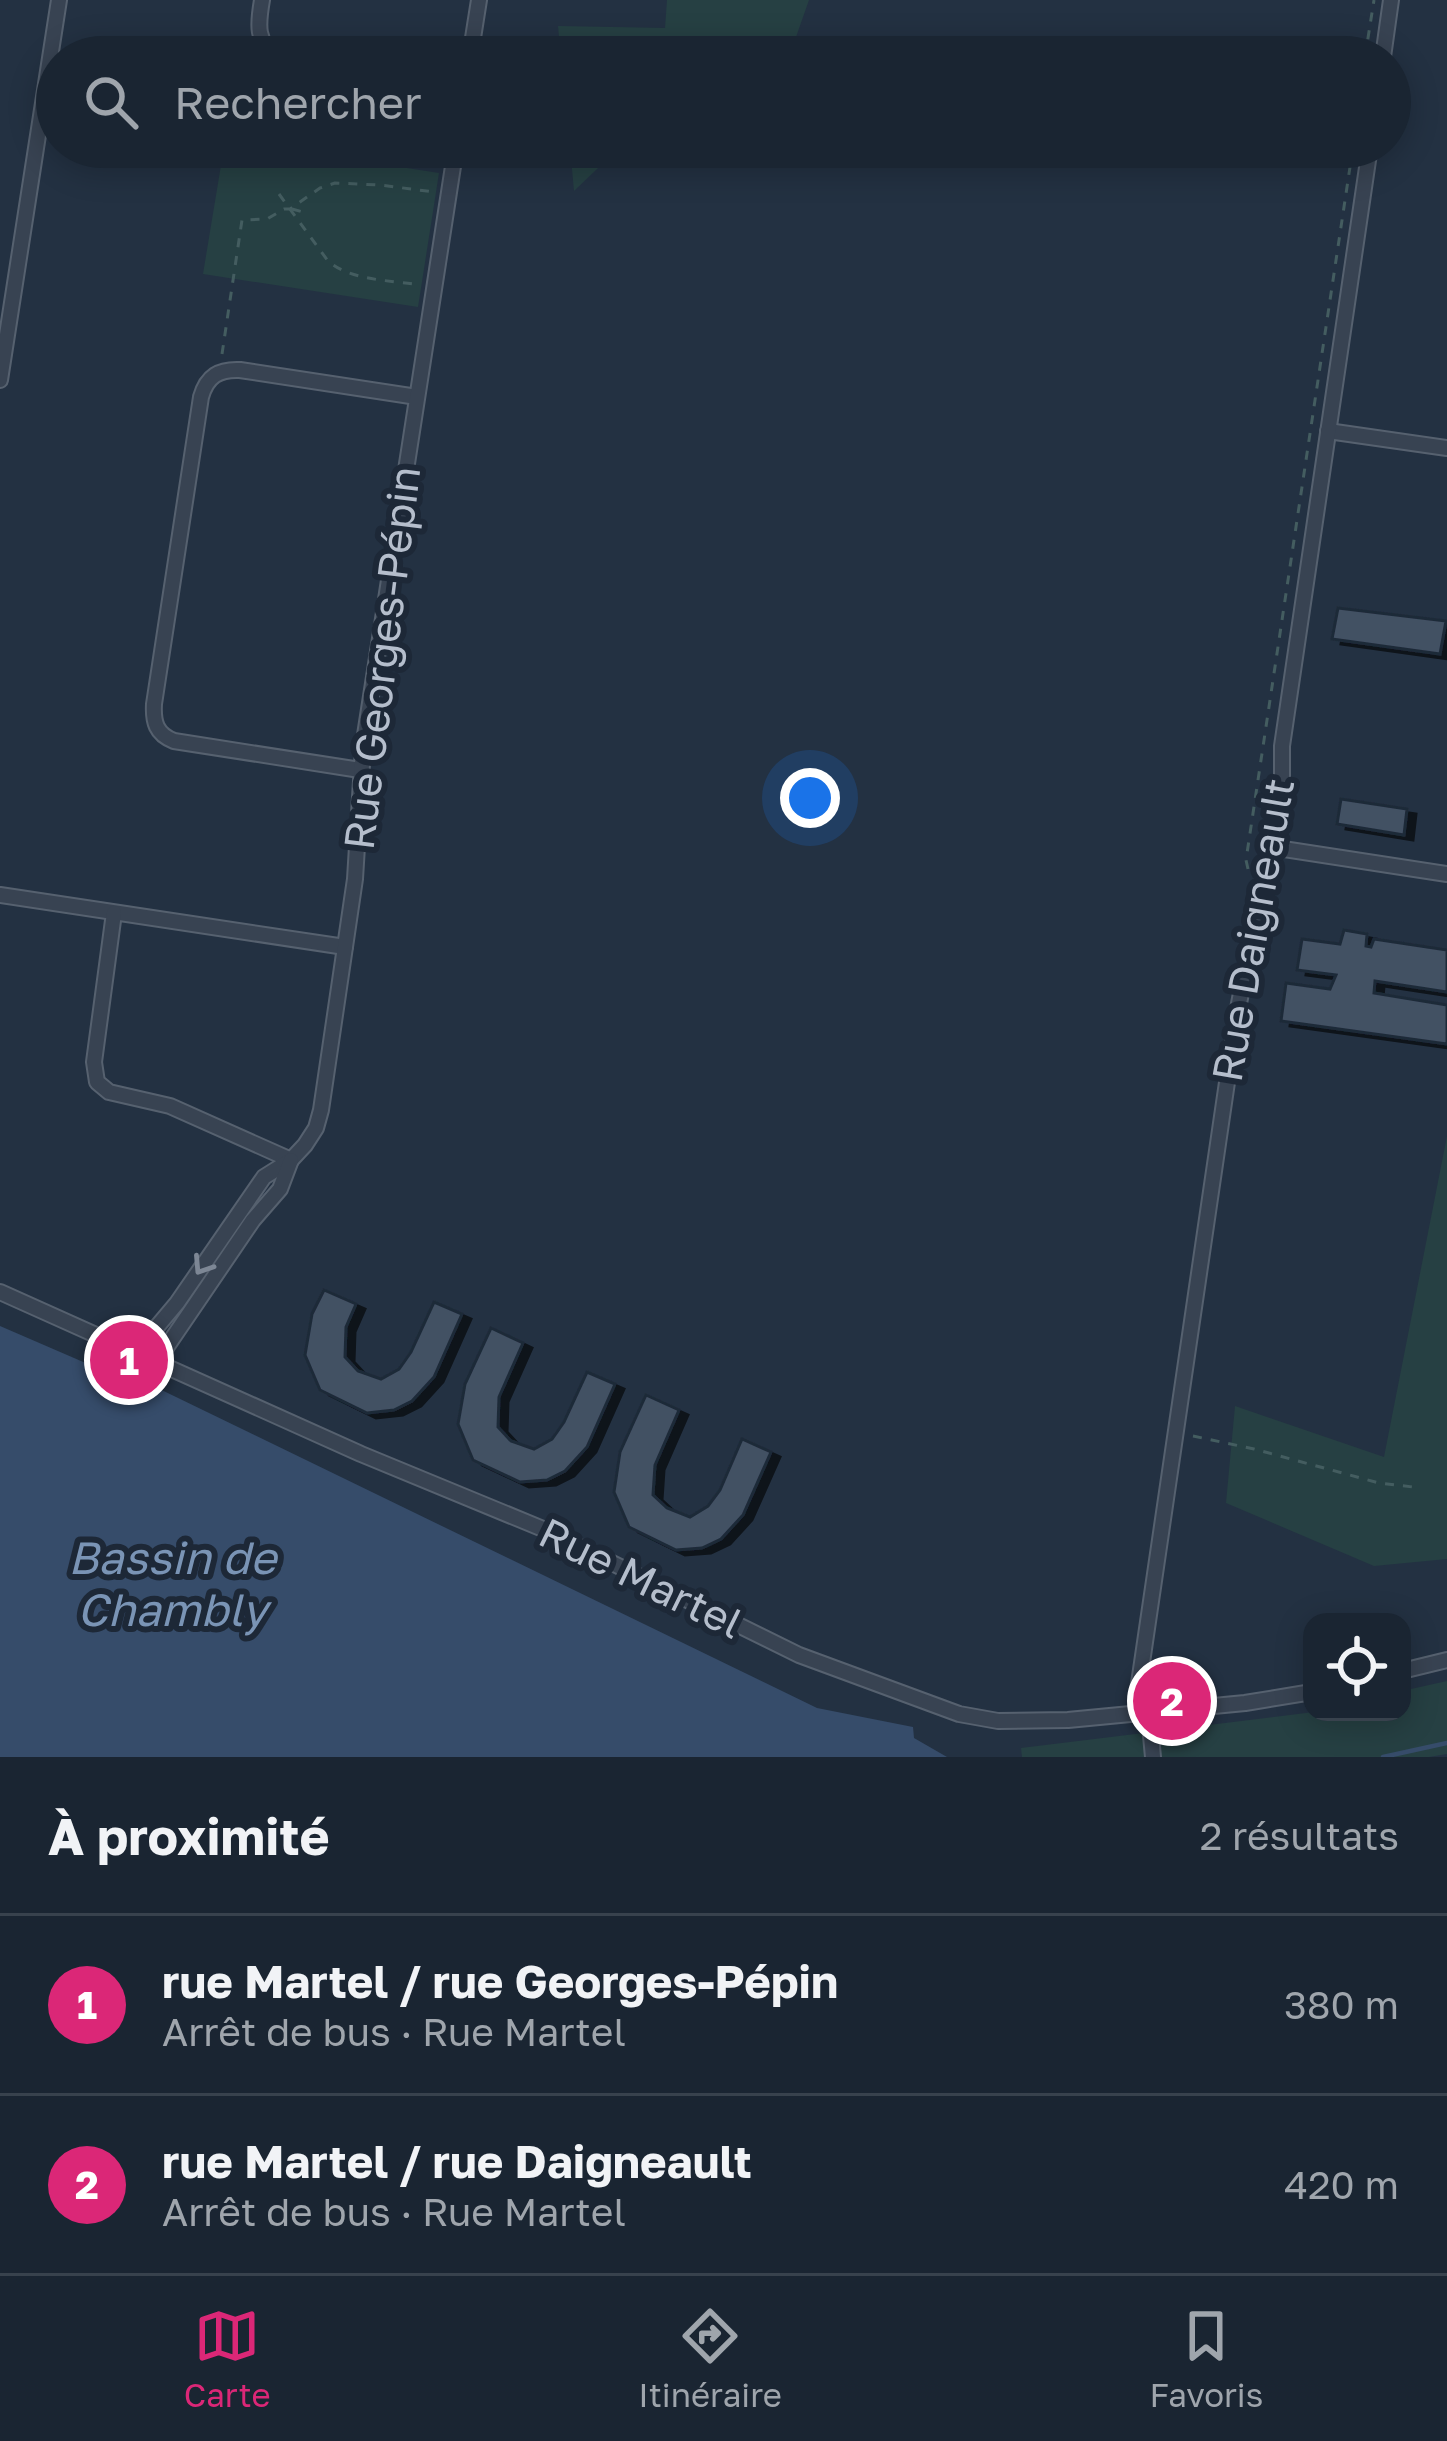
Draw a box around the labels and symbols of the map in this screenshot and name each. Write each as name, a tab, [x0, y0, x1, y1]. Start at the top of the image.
street label: Rue Georges-Pépin	[333, 463, 429, 852]
your location	[780, 768, 840, 828]
street label: Rue Daigneault	[1201, 774, 1303, 1085]
one-way arrow	[194, 1253, 217, 1275]
pin: 1	[90, 1315, 168, 1405]
street label: Rue Martel	[532, 1506, 751, 1648]
water label: Bassin de Chambly	[68, 1530, 279, 1636]
pin: 2	[1133, 1656, 1211, 1746]

